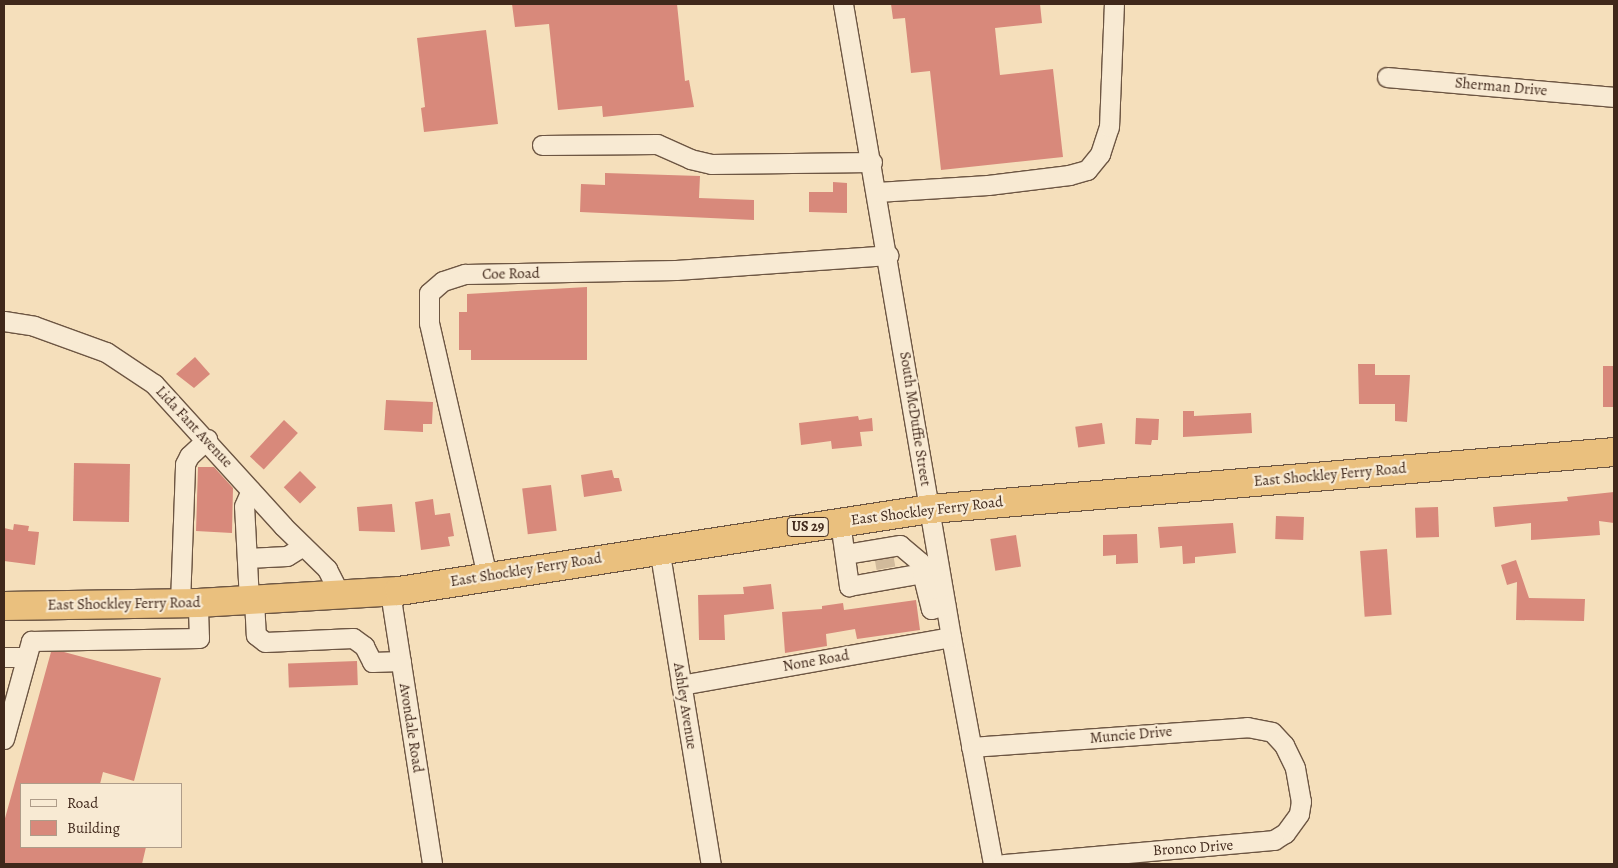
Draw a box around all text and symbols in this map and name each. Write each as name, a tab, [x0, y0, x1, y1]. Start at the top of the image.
street label: Sherman Drive	[1454, 74, 1548, 100]
street label: Coe Road	[482, 264, 540, 284]
street label: South McDuffie Street	[895, 350, 935, 488]
street label: Lida Fant Avenue	[152, 383, 236, 471]
street label: East Shockley Ferry Road	[1253, 459, 1407, 491]
street label: East Shockley Ferry Road	[850, 493, 1004, 529]
road number: US 29	[787, 516, 829, 538]
street label: East Shockley Ferry Road	[449, 549, 603, 591]
street label: East Shockley Ferry Road	[47, 594, 201, 614]
street label: None Road	[781, 646, 851, 676]
street label: Ashley Avenue	[669, 661, 701, 751]
street label: Avondale Road	[395, 682, 427, 774]
street label: Muncie Drive	[1089, 722, 1173, 748]
legend	[20, 783, 182, 848]
text: Road	[67, 793, 98, 813]
text: Building	[67, 818, 120, 838]
street label: Bronco Drive	[1152, 836, 1234, 860]

